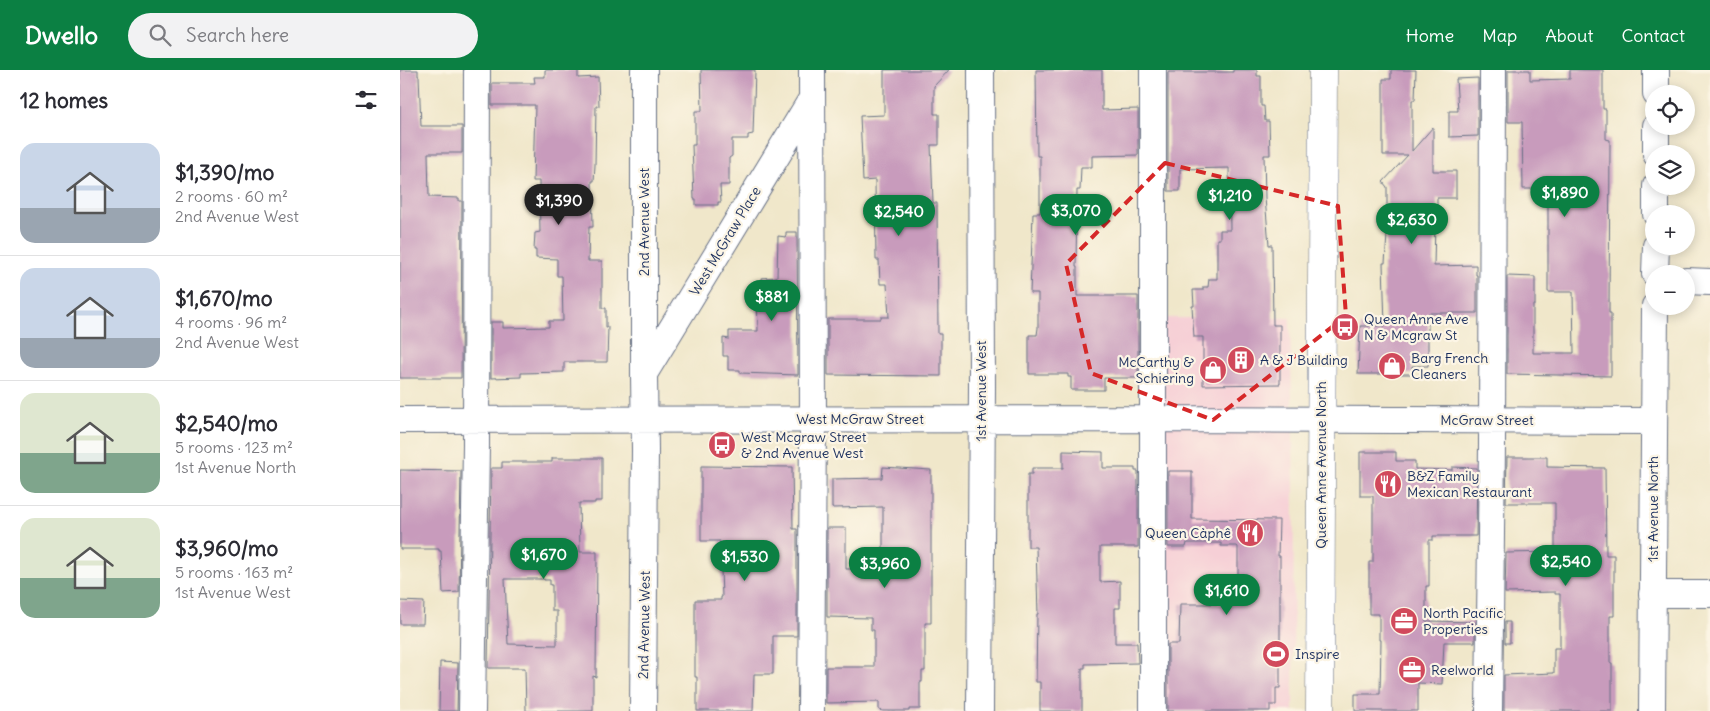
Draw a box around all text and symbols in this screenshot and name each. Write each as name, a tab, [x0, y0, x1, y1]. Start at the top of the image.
search box	[128, 13, 478, 58]
text: Dwello	[25, 20, 98, 50]
icon: search	[146, 21, 174, 49]
text: Search here	[186, 23, 289, 47]
text: Home	[1406, 24, 1454, 47]
text: Map	[1482, 24, 1517, 47]
text: About	[1545, 24, 1593, 47]
text: Contact	[1621, 24, 1685, 47]
map controls	[1645, 85, 1695, 315]
button: locate	[1645, 85, 1695, 135]
icon: filters	[352, 86, 380, 114]
text: 12 homes	[20, 87, 108, 114]
button: layers	[1645, 145, 1695, 195]
text: $1,390/mo	[175, 159, 274, 186]
icon: home	[60, 163, 120, 223]
street label: 2nd Avenue West	[635, 168, 653, 276]
pin: $1,890	[1524, 176, 1606, 218]
pin: $1,210	[1189, 178, 1271, 221]
text: $1,890	[1541, 182, 1589, 202]
street label: West McGraw Place	[685, 183, 765, 299]
pin: $1,390	[518, 184, 600, 226]
text: $1,210	[1208, 185, 1252, 205]
text: 2 rooms · 60 m²	[175, 186, 288, 206]
text: $1,390	[535, 190, 583, 210]
pin: $2,540	[858, 194, 940, 237]
pin: $3,070	[1035, 194, 1117, 236]
text: $3,070	[1051, 200, 1101, 220]
text: $2,540	[874, 201, 924, 221]
pin: $2,630	[1371, 202, 1453, 245]
button: +	[1645, 205, 1695, 255]
text: 2nd Avenue West	[175, 206, 299, 226]
text: $2,630	[1387, 209, 1437, 229]
button: −	[1645, 265, 1695, 315]
pin: $881	[742, 280, 802, 322]
text: $1,670/mo	[175, 285, 273, 312]
text: $881	[755, 286, 789, 306]
icon: home	[60, 288, 120, 348]
place label: Queen Anne Ave N & Mcgraw St	[1364, 310, 1469, 344]
text: 4 rooms · 96 m²	[175, 312, 287, 332]
bus stop icon: Queen Anne Ave N & Mcgraw St	[1330, 312, 1360, 342]
text: 2nd Avenue West	[175, 332, 299, 352]
street label: 1st Avenue West	[972, 340, 990, 442]
building icon: A & J Building	[1226, 345, 1256, 375]
place label: Barg French Cleaners	[1411, 349, 1488, 383]
place label: A & J Building	[1260, 351, 1348, 369]
shop icon: Barg French Cleaners	[1377, 351, 1407, 381]
place label: McCarthy & Schiering	[1118, 353, 1194, 387]
shop icon: McCarthy & Schiering	[1198, 355, 1228, 385]
street label: Queen Anne Avenue North	[1312, 381, 1330, 549]
text: $2,540/mo	[175, 410, 278, 437]
street label: West McGraw Street	[796, 410, 924, 428]
street label: McGraw Street	[1440, 411, 1534, 429]
icon: home	[60, 413, 120, 473]
place label: West Mcgraw Street & 2nd Avenue West	[741, 428, 867, 462]
bus stop icon: West Mcgraw Street & 2nd Avenue West	[707, 430, 737, 460]
text: 5 rooms · 123 m²	[175, 437, 293, 457]
street label: 1st Avenue North	[1644, 456, 1662, 562]
text: 1st Avenue North	[175, 457, 296, 477]
place label: B&Z Family Mexican Restaurant	[1407, 467, 1532, 501]
restaurant icon: B&Z Family Mexican Restaurant	[1373, 469, 1403, 499]
restaurant icon: Queen Càphê	[1235, 518, 1265, 548]
place label: Queen Càphê	[1145, 524, 1231, 542]
text: $3,960/mo	[175, 535, 278, 562]
icon: home	[60, 538, 120, 598]
pin: $1,670	[503, 538, 585, 580]
pin: $1,530	[704, 540, 786, 582]
text: $1,670	[521, 544, 567, 564]
pin: $2,540	[1525, 544, 1607, 587]
text: $1,530	[721, 546, 769, 566]
pin: $3,960	[844, 546, 926, 589]
text: $2,540	[1541, 551, 1591, 571]
text: $3,960	[860, 553, 910, 573]
text: 5 rooms · 163 m²	[175, 562, 293, 582]
street label: 2nd Avenue West	[634, 570, 654, 679]
pin: $1,610	[1186, 574, 1268, 616]
text: $1,610	[1205, 580, 1249, 600]
text: 1st Avenue West	[175, 582, 291, 602]
place label: North Pacific Properties	[1423, 604, 1503, 638]
office icon: North Pacific Properties	[1389, 606, 1419, 636]
sports icon: Inspire	[1261, 639, 1291, 669]
place label: Inspire	[1295, 645, 1339, 663]
office icon: Reelworld	[1397, 655, 1427, 685]
place label: Reelworld	[1431, 661, 1494, 679]

